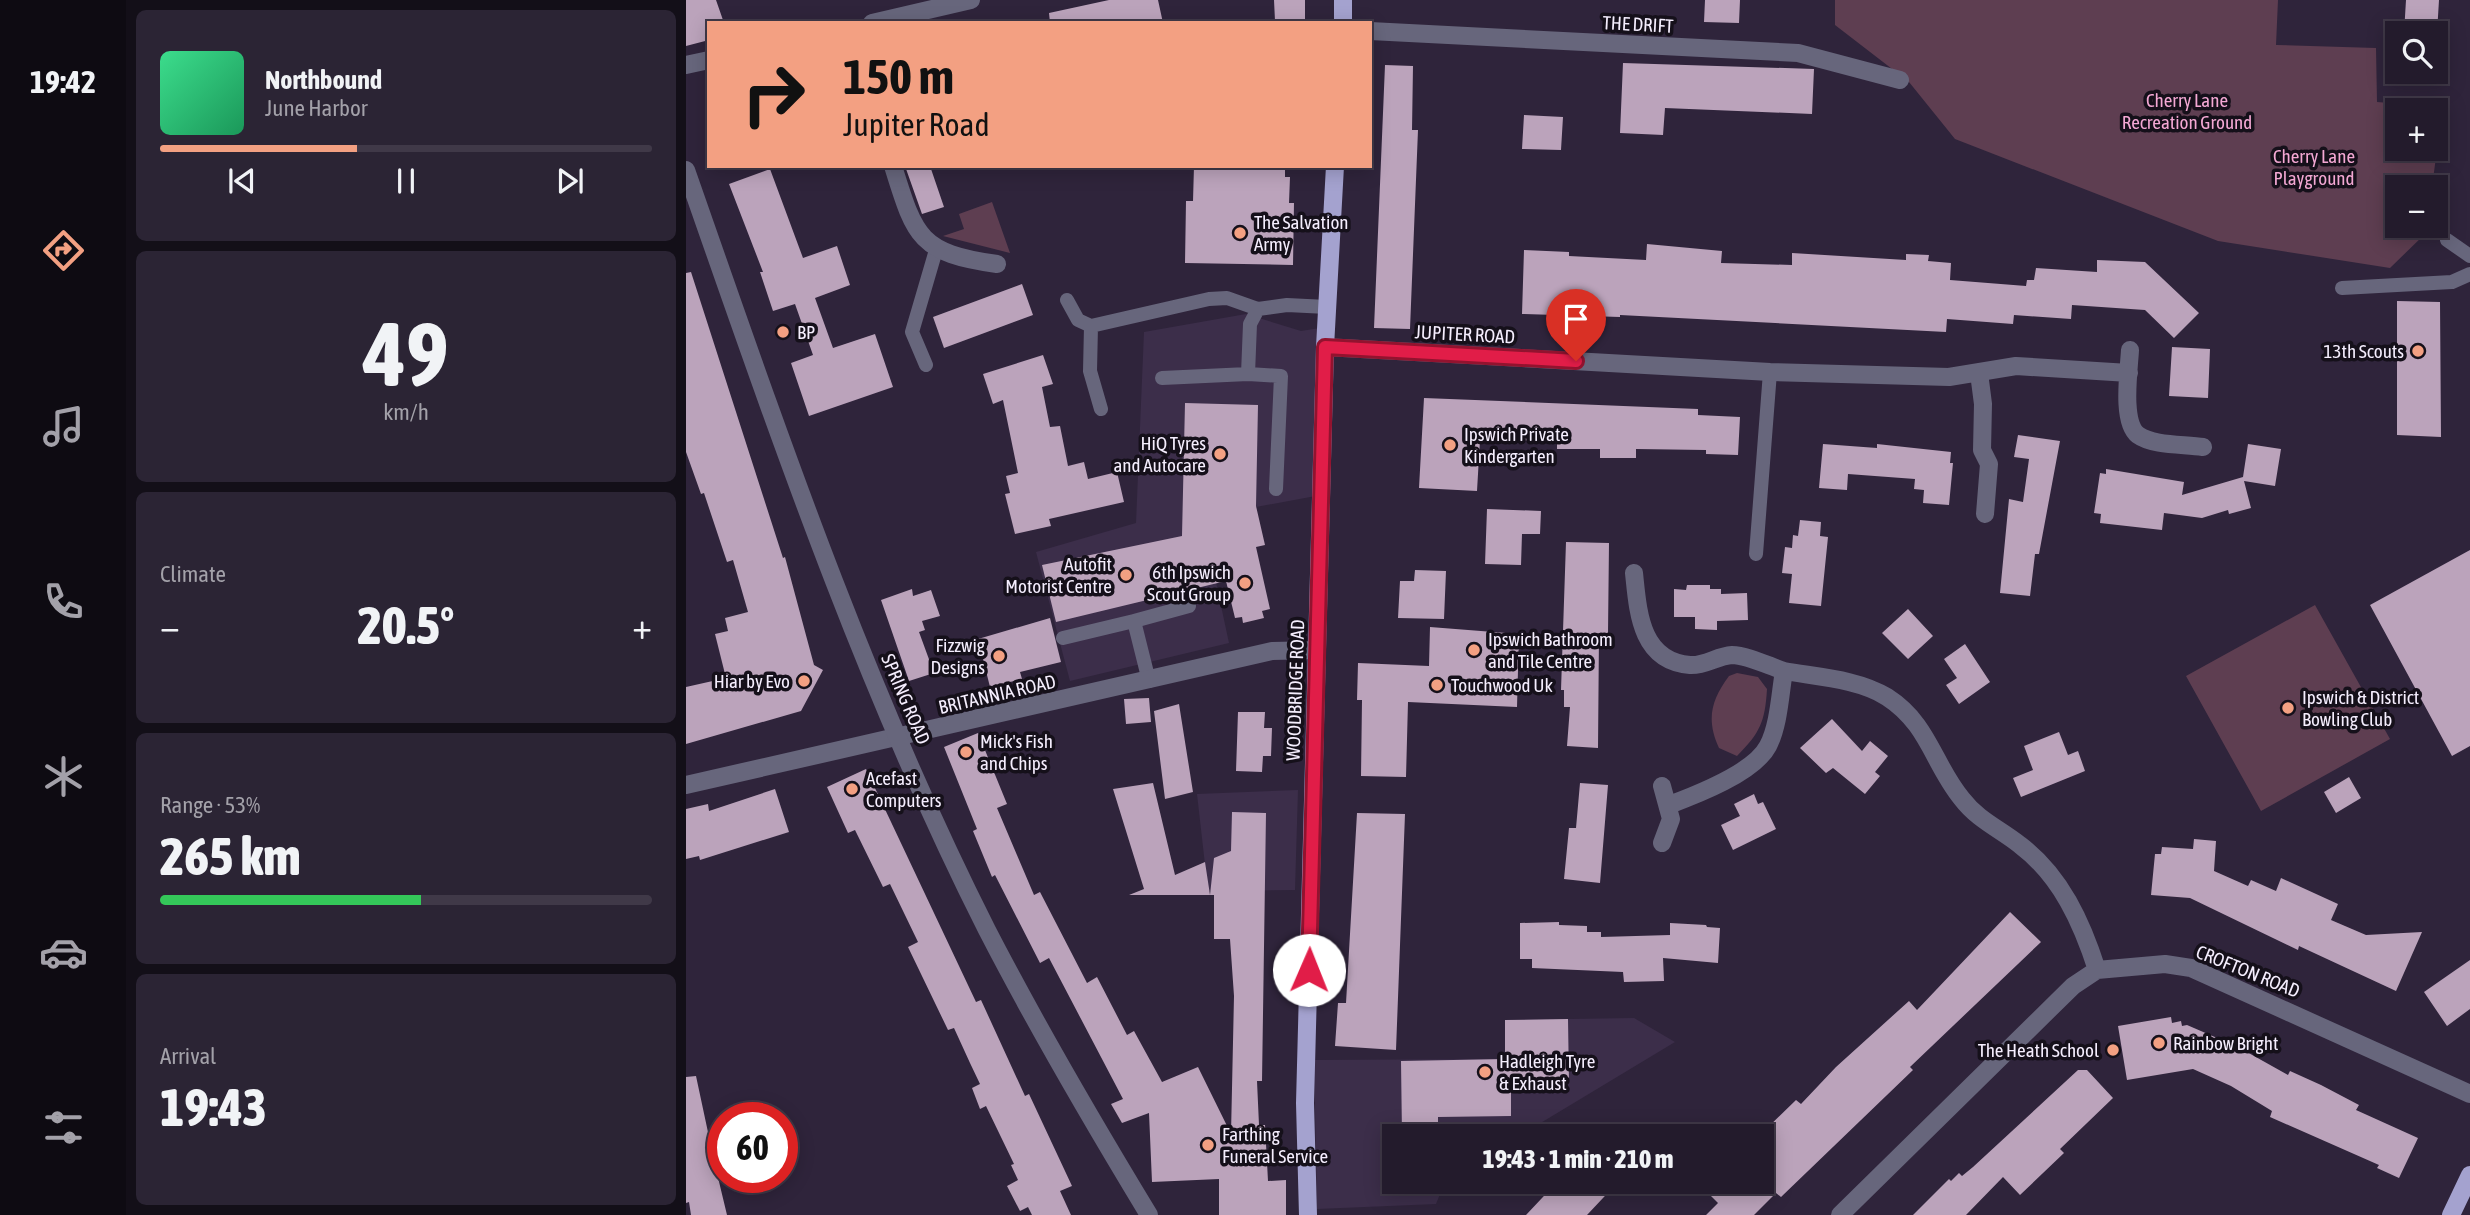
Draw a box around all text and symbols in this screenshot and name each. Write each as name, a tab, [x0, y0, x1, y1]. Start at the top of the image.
street label: THE DRIFT	[1602, 11, 1675, 37]
map controls	[2385, 21, 2448, 238]
button: search	[2385, 21, 2448, 84]
text: 150 m	[843, 48, 954, 104]
icon: right	[728, 49, 819, 140]
text: 19:42	[30, 63, 96, 100]
text: Northbound	[265, 65, 382, 95]
park label: Cherry Lane Recreation Ground	[2122, 89, 2252, 133]
text: June Harbor	[265, 95, 368, 121]
button: +	[2385, 98, 2448, 161]
text: Jupiter Road	[843, 106, 990, 143]
park label: Cherry Lane Playground	[2273, 145, 2355, 189]
icon: previous	[223, 162, 261, 200]
icon: pause	[387, 162, 425, 200]
icon: next	[551, 162, 589, 200]
button: −	[2385, 175, 2448, 238]
place label: The Salvation Army	[1254, 211, 1349, 255]
marker: The Salvation Army	[1232, 225, 1248, 241]
icon: directions	[39, 226, 88, 275]
pin	[1546, 289, 1606, 361]
icon: arrive	[1557, 300, 1595, 338]
text: 49	[363, 301, 449, 405]
street label: JUPITER ROAD	[1414, 320, 1516, 348]
place label: BP	[797, 321, 815, 343]
marker: BP	[775, 324, 791, 340]
place label: 13th Scouts	[2324, 340, 2404, 362]
marker: 13th Scouts	[2410, 343, 2426, 359]
text: km/h	[383, 399, 429, 425]
icon: music	[39, 402, 88, 451]
place label: Ipswich Private Kindergarten	[1464, 423, 1569, 467]
place label: HiQ Tyres and Autocare	[1114, 432, 1206, 476]
marker: Ipswich Private Kindergarten	[1442, 437, 1458, 453]
marker: HiQ Tyres and Autocare	[1212, 446, 1228, 462]
place label: Autofit Motorist Centre	[1005, 553, 1112, 597]
text: Climate	[160, 561, 226, 587]
place label: 6th Ipswich Scout Group	[1147, 561, 1231, 605]
marker: Autofit Motorist Centre	[1118, 567, 1134, 583]
marker: 6th Ipswich Scout Group	[1237, 575, 1253, 591]
icon: phone	[39, 577, 88, 626]
text: 20.5°	[358, 595, 454, 655]
text: −	[160, 604, 180, 647]
text: +	[632, 604, 652, 647]
street label: WOODBRIDGE ROAD	[1282, 619, 1308, 761]
place label: Ipswich Bathroom and Tile Centre	[1488, 628, 1613, 672]
place label: Fizzwig Designs	[931, 634, 986, 678]
marker: Ipswich Bathroom and Tile Centre	[1466, 642, 1482, 658]
marker: Fizzwig Designs	[991, 648, 1007, 664]
street label: SPRING ROAD	[877, 651, 935, 747]
place label: Hiar by Evo	[714, 670, 790, 692]
street label: BRITANNIA ROAD	[936, 670, 1058, 718]
marker: Hiar by Evo	[796, 673, 812, 689]
place label: Touchwood Uk	[1451, 674, 1553, 696]
marker: Touchwood Uk	[1429, 677, 1445, 693]
place label: Ipswich & District Bowling Club	[2302, 686, 2419, 730]
marker: Ipswich & District Bowling Club	[2280, 700, 2296, 716]
place label: Mick's Fish and Chips	[980, 730, 1053, 774]
marker: Mick's Fish and Chips	[958, 744, 974, 760]
icon: climate	[39, 752, 88, 801]
place label: Acefast Computers	[866, 767, 942, 811]
marker: Acefast Computers	[844, 781, 860, 797]
text: Range · 53%	[160, 792, 260, 818]
text: 265 km	[160, 826, 301, 886]
icon: car	[39, 928, 88, 977]
position arrow	[1272, 933, 1346, 1007]
street label: CROFTON ROAD	[2193, 940, 2303, 1002]
place label: Rainbow Bright	[2173, 1032, 2278, 1054]
marker: Rainbow Bright	[2151, 1035, 2167, 1051]
place label: The Heath School	[1978, 1039, 2099, 1061]
marker: The Heath School	[2105, 1042, 2121, 1058]
text: Arrival	[160, 1043, 216, 1069]
place label: Hadleigh Tyre & Exhaust	[1499, 1050, 1595, 1094]
marker: Hadleigh Tyre & Exhaust	[1477, 1064, 1493, 1080]
text: 19:43	[160, 1077, 267, 1137]
speed limit sign: 60	[707, 1102, 798, 1193]
icon: filters	[39, 1103, 88, 1152]
place label: Farthing Funeral Service	[1222, 1123, 1328, 1167]
marker: Farthing Funeral Service	[1200, 1137, 1216, 1153]
text: 19:43 · 1 min · 210 m	[1483, 1144, 1673, 1174]

